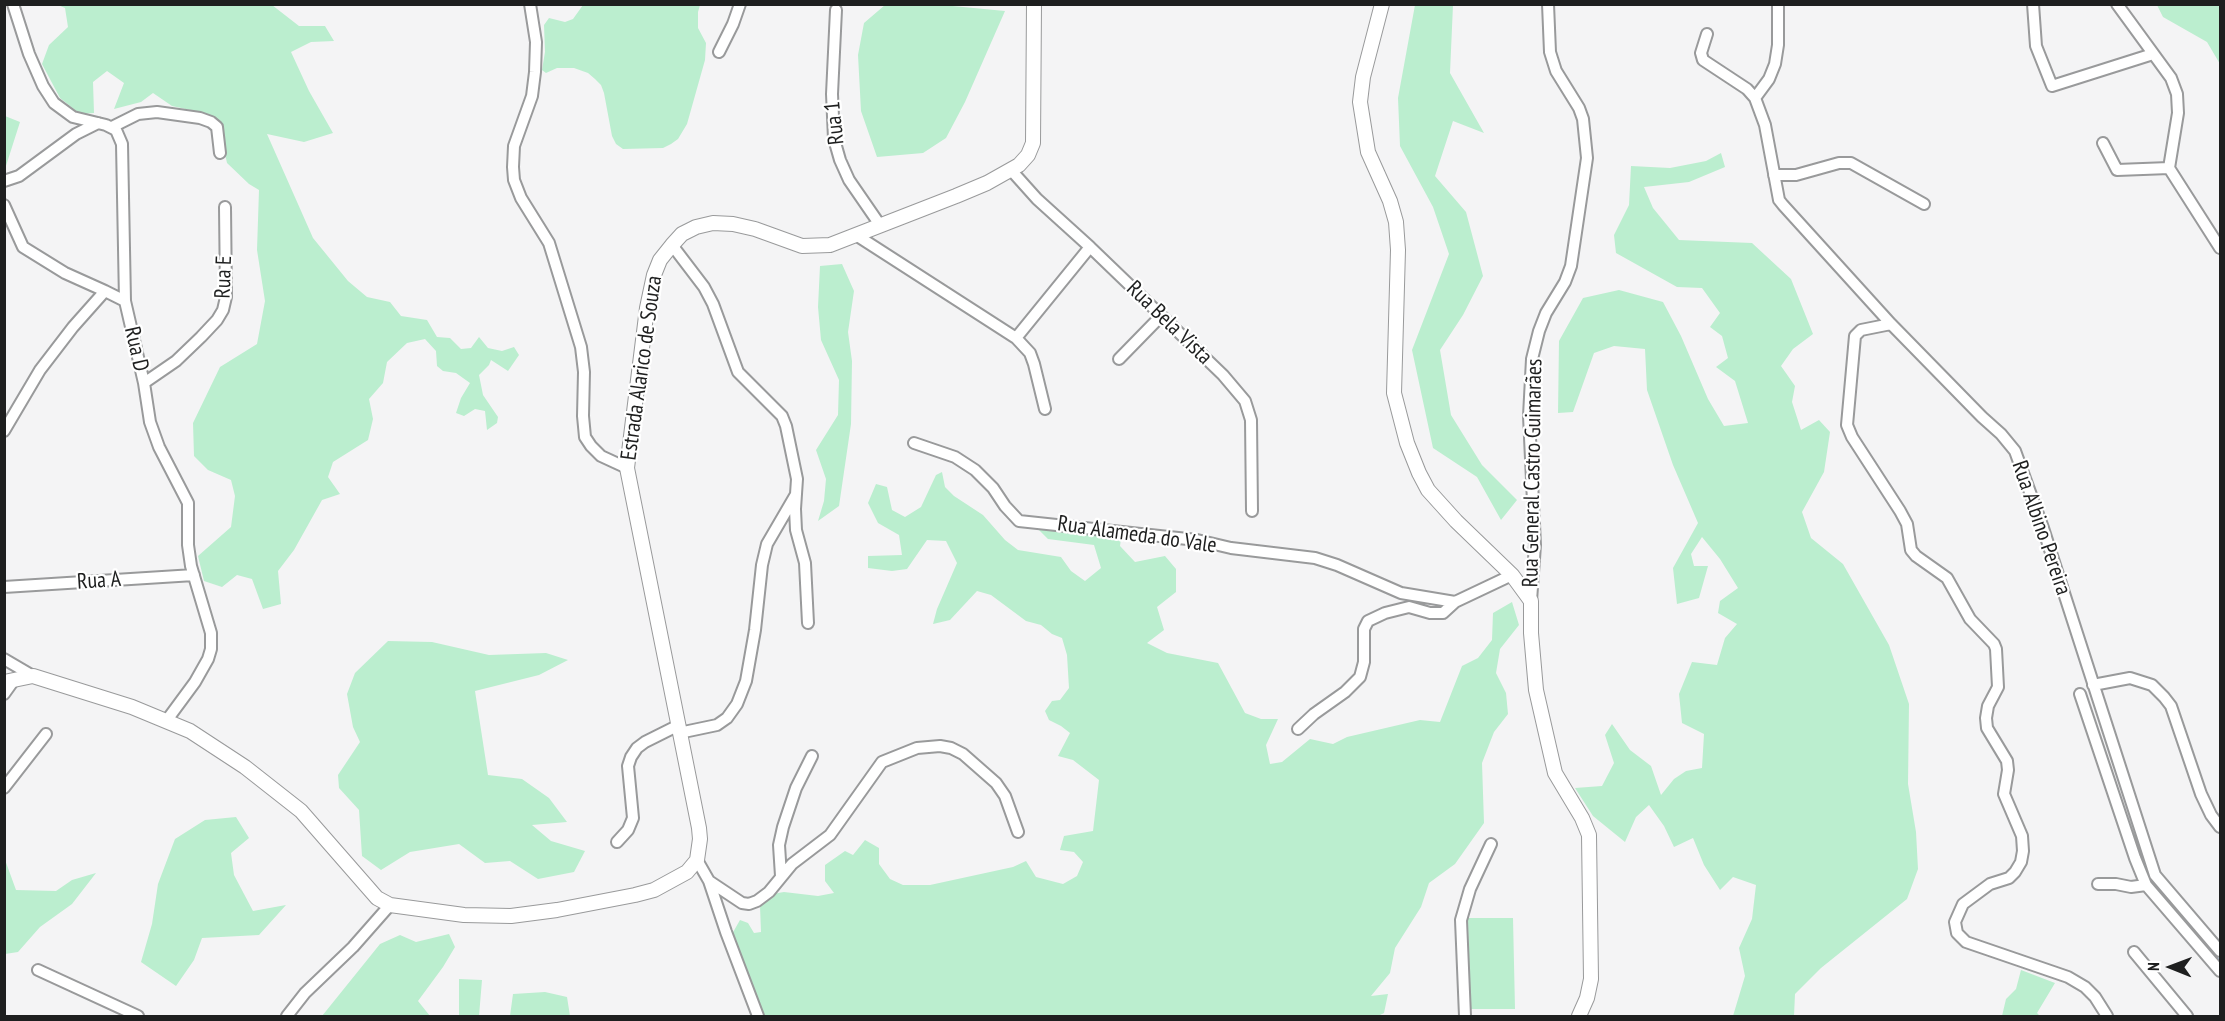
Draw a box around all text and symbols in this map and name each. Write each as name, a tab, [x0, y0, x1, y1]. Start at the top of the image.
street label: Rua 1	[820, 100, 850, 146]
street label: Rua E	[210, 255, 238, 299]
street label: Estrada Alarico de Souza	[616, 274, 668, 462]
street label: Rua Bela Vista	[1121, 276, 1217, 370]
street label: Rua D	[118, 324, 154, 374]
street label: Rua General Castro Guimarães	[1518, 358, 1548, 588]
street label: Rua Albino Pereira	[2006, 457, 2076, 599]
street label: Rua Alameda do Vale	[1056, 511, 1218, 559]
street label: Rua A	[76, 566, 122, 596]
north arrow	[2141, 937, 2201, 997]
text: N	[2143, 962, 2163, 971]

